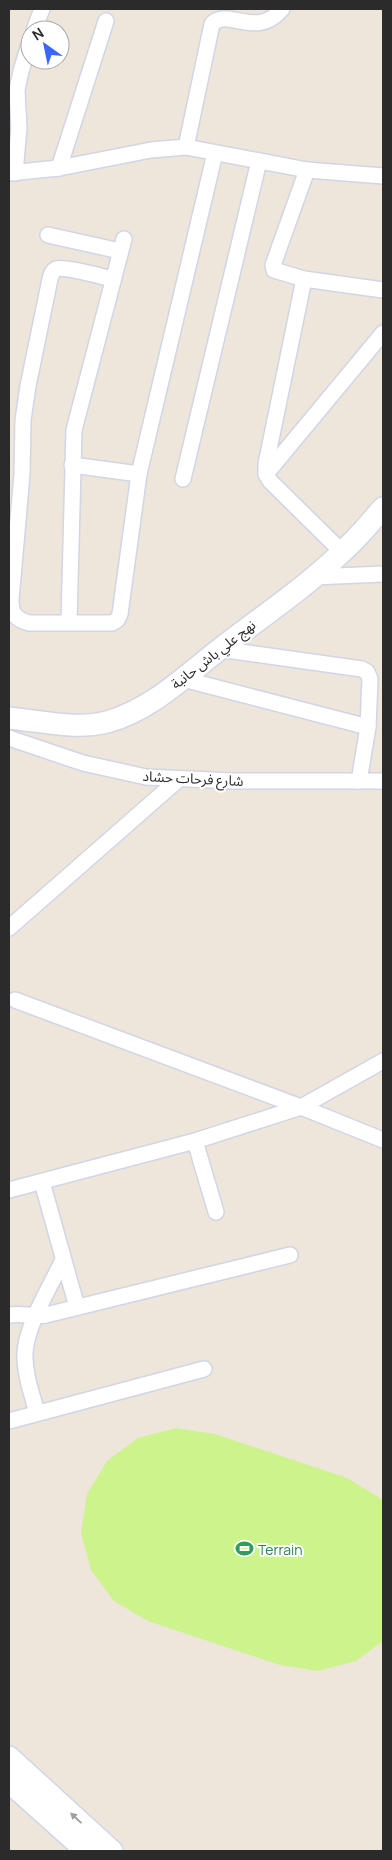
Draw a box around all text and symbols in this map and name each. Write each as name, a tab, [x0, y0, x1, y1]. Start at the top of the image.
north arrow	[20, 20, 70, 70]
text: N	[28, 23, 47, 44]
street label: نهج علي باش حانبة	[167, 615, 261, 695]
street label: شارع فرحات حشاد	[142, 766, 244, 792]
sports icon: Terrain	[234, 1539, 254, 1559]
place label: Terrain	[258, 1540, 303, 1559]
one-way arrow	[70, 1812, 82, 1824]

